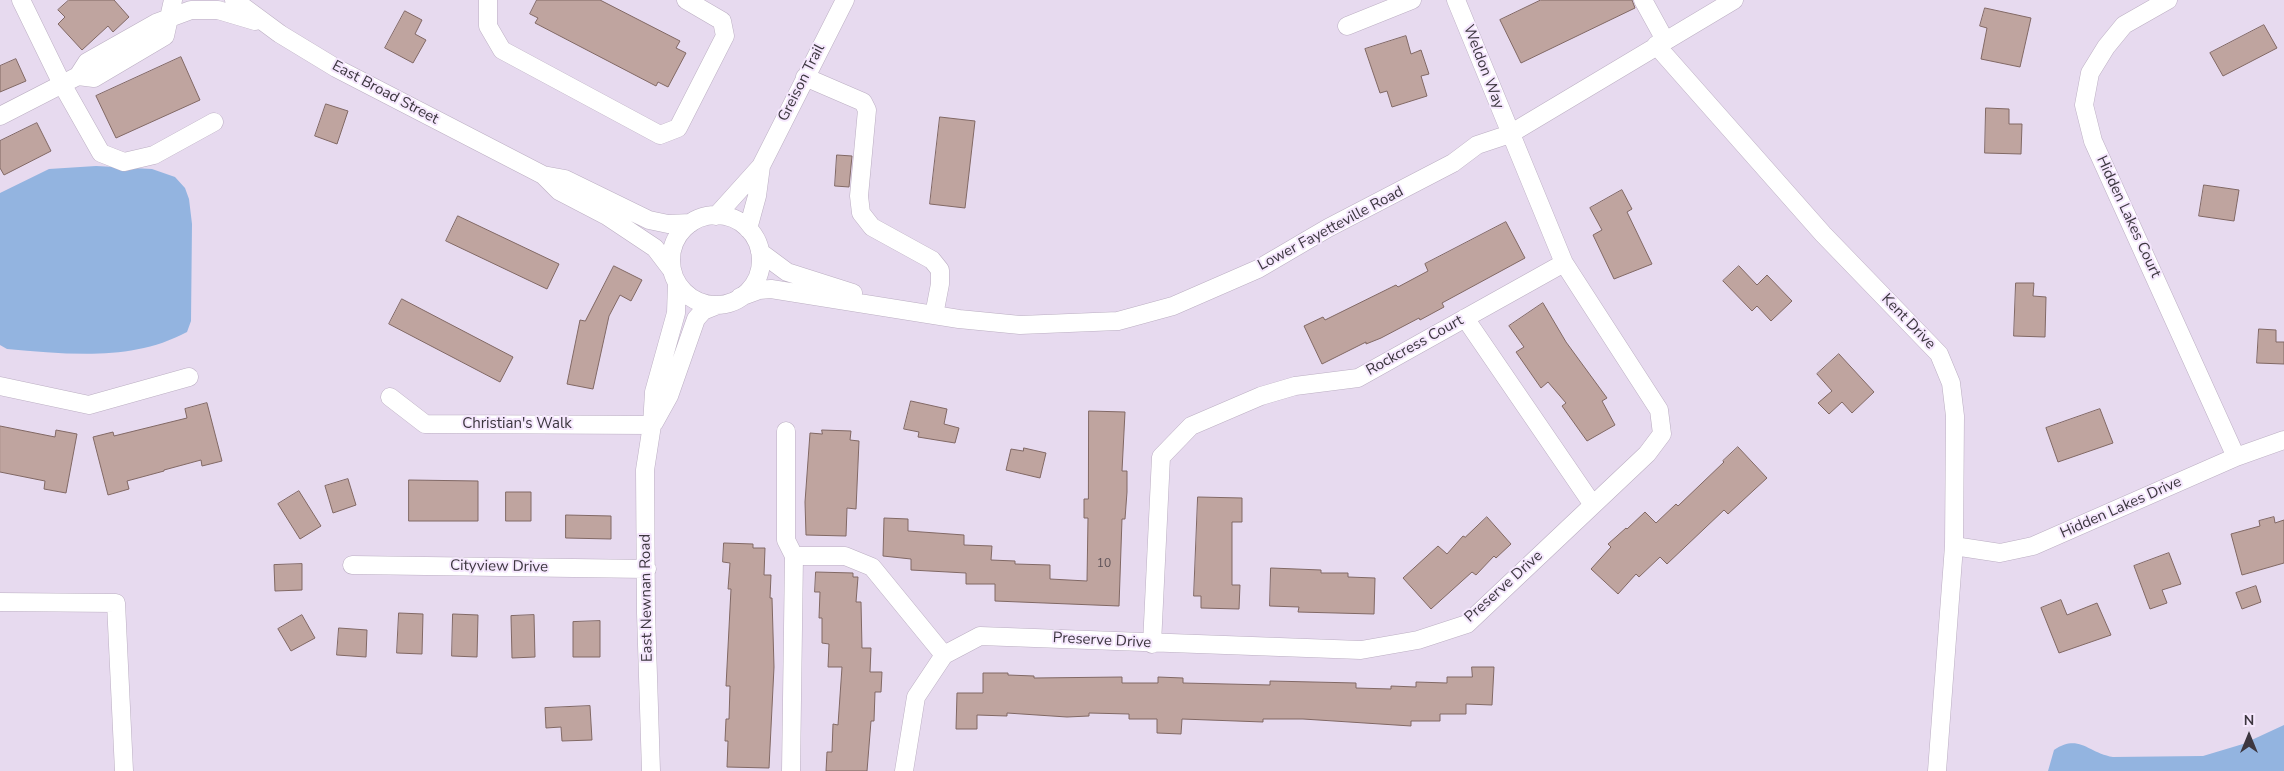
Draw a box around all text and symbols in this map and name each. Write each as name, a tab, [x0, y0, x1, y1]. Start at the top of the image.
street label: Weldon Way	[1459, 22, 1507, 112]
street label: Greison Trail	[775, 41, 829, 125]
street label: East Broad Street	[329, 57, 441, 129]
street label: Hidden Lakes Court	[2092, 153, 2164, 281]
street label: Lower Fayetteville Road	[1255, 183, 1407, 275]
street label: Kent Drive	[1877, 290, 1939, 354]
street label: Rockcress Court	[1363, 312, 1467, 380]
street label: Christian's Walk	[462, 415, 572, 433]
street label: Hidden Lakes Drive	[2058, 473, 2184, 543]
street label: East Newnan Road	[637, 534, 657, 662]
street label: Preserve Drive	[1461, 547, 1547, 627]
street label: Cityview Drive	[450, 557, 548, 577]
house number: 10	[1097, 557, 1111, 571]
street label: Preserve Drive	[1052, 629, 1152, 653]
north arrow	[2224, 711, 2274, 761]
text: N	[2244, 711, 2254, 730]

